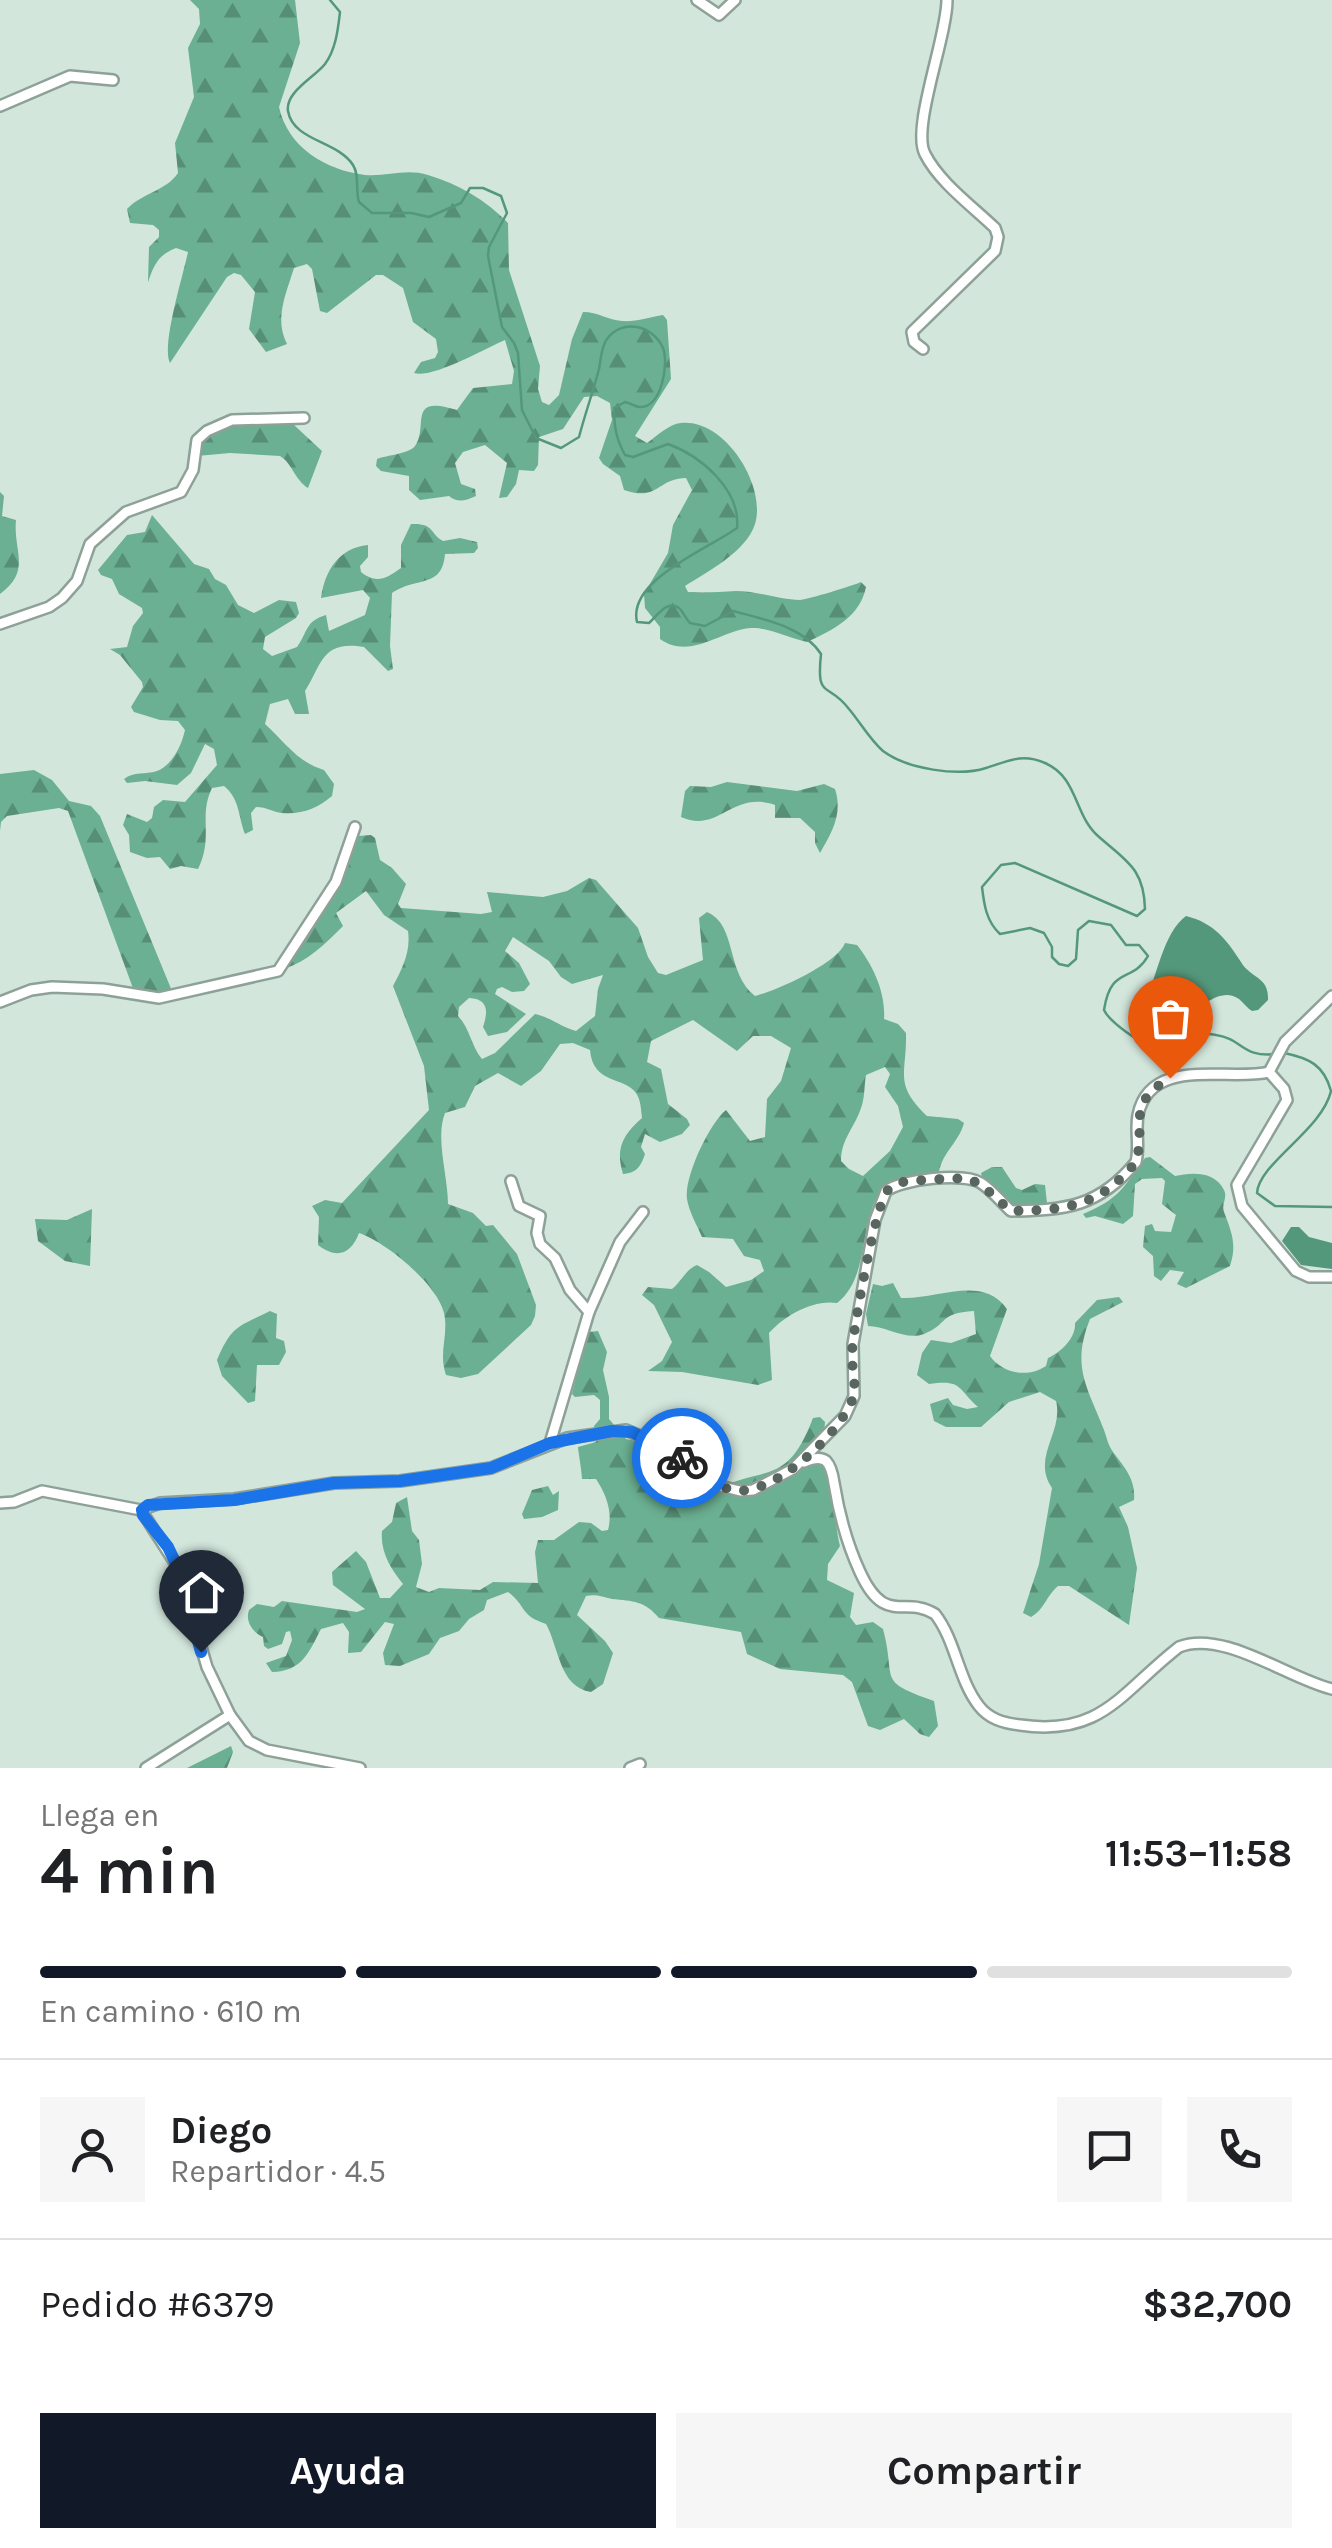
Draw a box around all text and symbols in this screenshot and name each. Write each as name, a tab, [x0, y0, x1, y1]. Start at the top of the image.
pin	[1128, 976, 1213, 1079]
icon: bag	[1143, 991, 1198, 1046]
courier	[632, 1408, 732, 1508]
icon: bike	[655, 1431, 710, 1486]
pin	[159, 1550, 244, 1653]
icon: home	[174, 1565, 229, 1620]
text: Llega en	[40, 1797, 159, 1834]
text: 11:53–11:58	[1105, 1831, 1292, 1876]
text: 4 min	[40, 1833, 219, 1909]
text: En camino · 610 m	[40, 1993, 302, 2030]
button: person	[40, 2097, 145, 2202]
button: chat	[1057, 2097, 1162, 2202]
button: phone	[1187, 2097, 1292, 2202]
text: Diego	[170, 2108, 272, 2153]
text: Repartidor · 4.5	[170, 2153, 386, 2190]
text: Pedido #6379	[40, 2282, 275, 2327]
text: $32,700	[1143, 2282, 1292, 2327]
button: Ayuda	[40, 2413, 656, 2528]
button: Compartir	[676, 2413, 1292, 2528]

